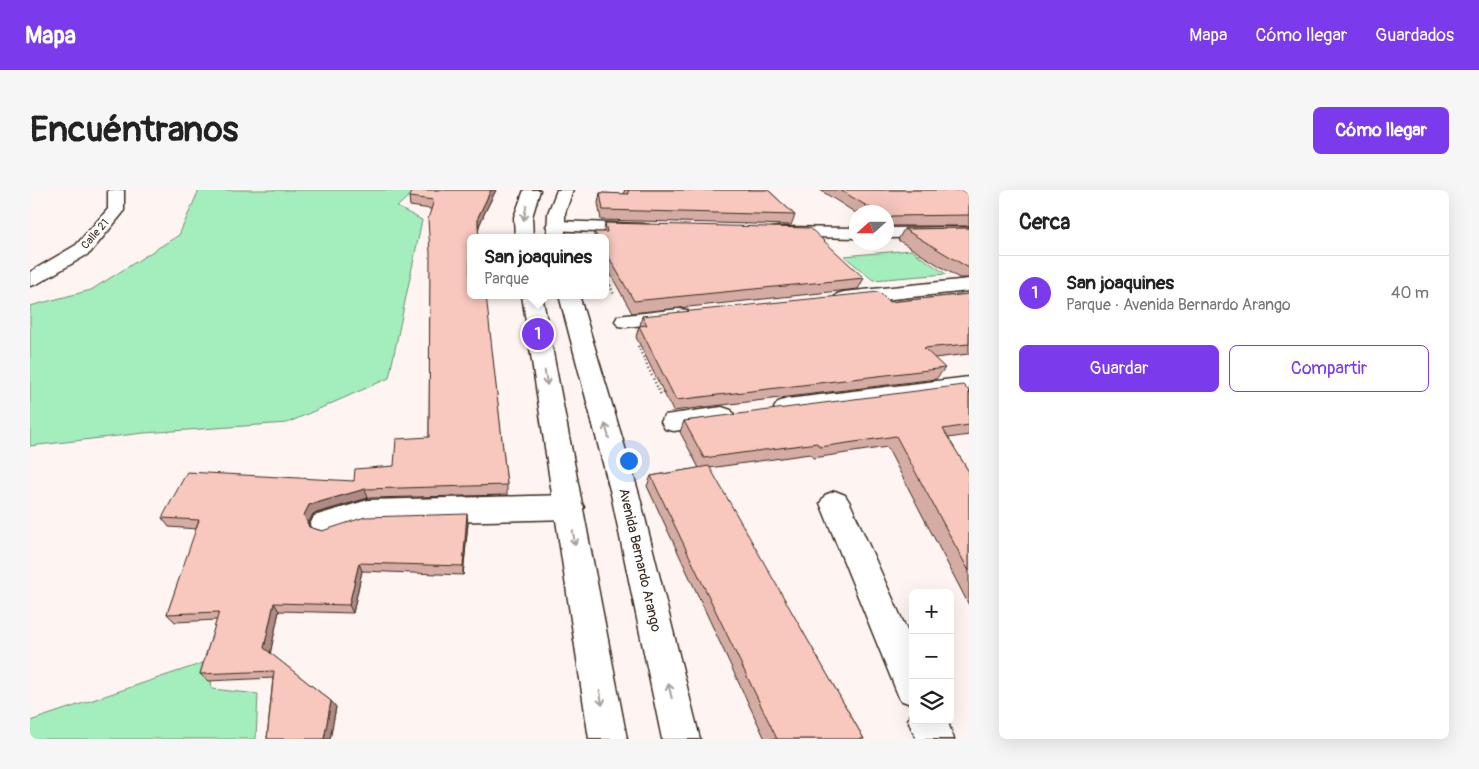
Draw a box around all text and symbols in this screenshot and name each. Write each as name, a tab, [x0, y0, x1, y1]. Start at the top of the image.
text: Mapa	[25, 21, 76, 50]
text: Mapa	[1189, 24, 1227, 47]
text: Cómo llegar	[1255, 24, 1347, 47]
text: Guardados	[1375, 24, 1454, 47]
button: Cómo llegar	[1313, 107, 1449, 154]
text: Encuéntranos	[30, 108, 238, 152]
one-way arrow	[520, 205, 530, 221]
north arrow	[849, 205, 894, 250]
text: Cerca	[1019, 209, 1070, 236]
street label: Calle 21	[78, 216, 112, 252]
popup	[467, 234, 609, 299]
text: San joaquines	[484, 245, 592, 269]
text: Parque	[484, 269, 529, 289]
text: San joaquines	[1066, 271, 1174, 295]
text: 1	[1032, 283, 1038, 303]
text: 40 m	[1391, 283, 1429, 303]
text: Parque · Avenida Bernardo Arango	[1066, 295, 1291, 315]
pin: 1	[522, 315, 554, 353]
button: Guardar	[1019, 345, 1219, 392]
button: Compartir	[1229, 345, 1429, 392]
one-way arrow	[542, 369, 552, 385]
one-way arrow	[602, 424, 612, 440]
your location	[616, 448, 642, 474]
street label: Avenida Bernardo Arango	[615, 487, 665, 634]
one-way arrow	[570, 529, 580, 545]
map controls	[909, 589, 954, 724]
button: +	[909, 589, 954, 634]
button: −	[909, 634, 954, 679]
button: layers	[909, 679, 954, 724]
one-way arrow	[665, 684, 674, 700]
one-way arrow	[597, 690, 607, 706]

